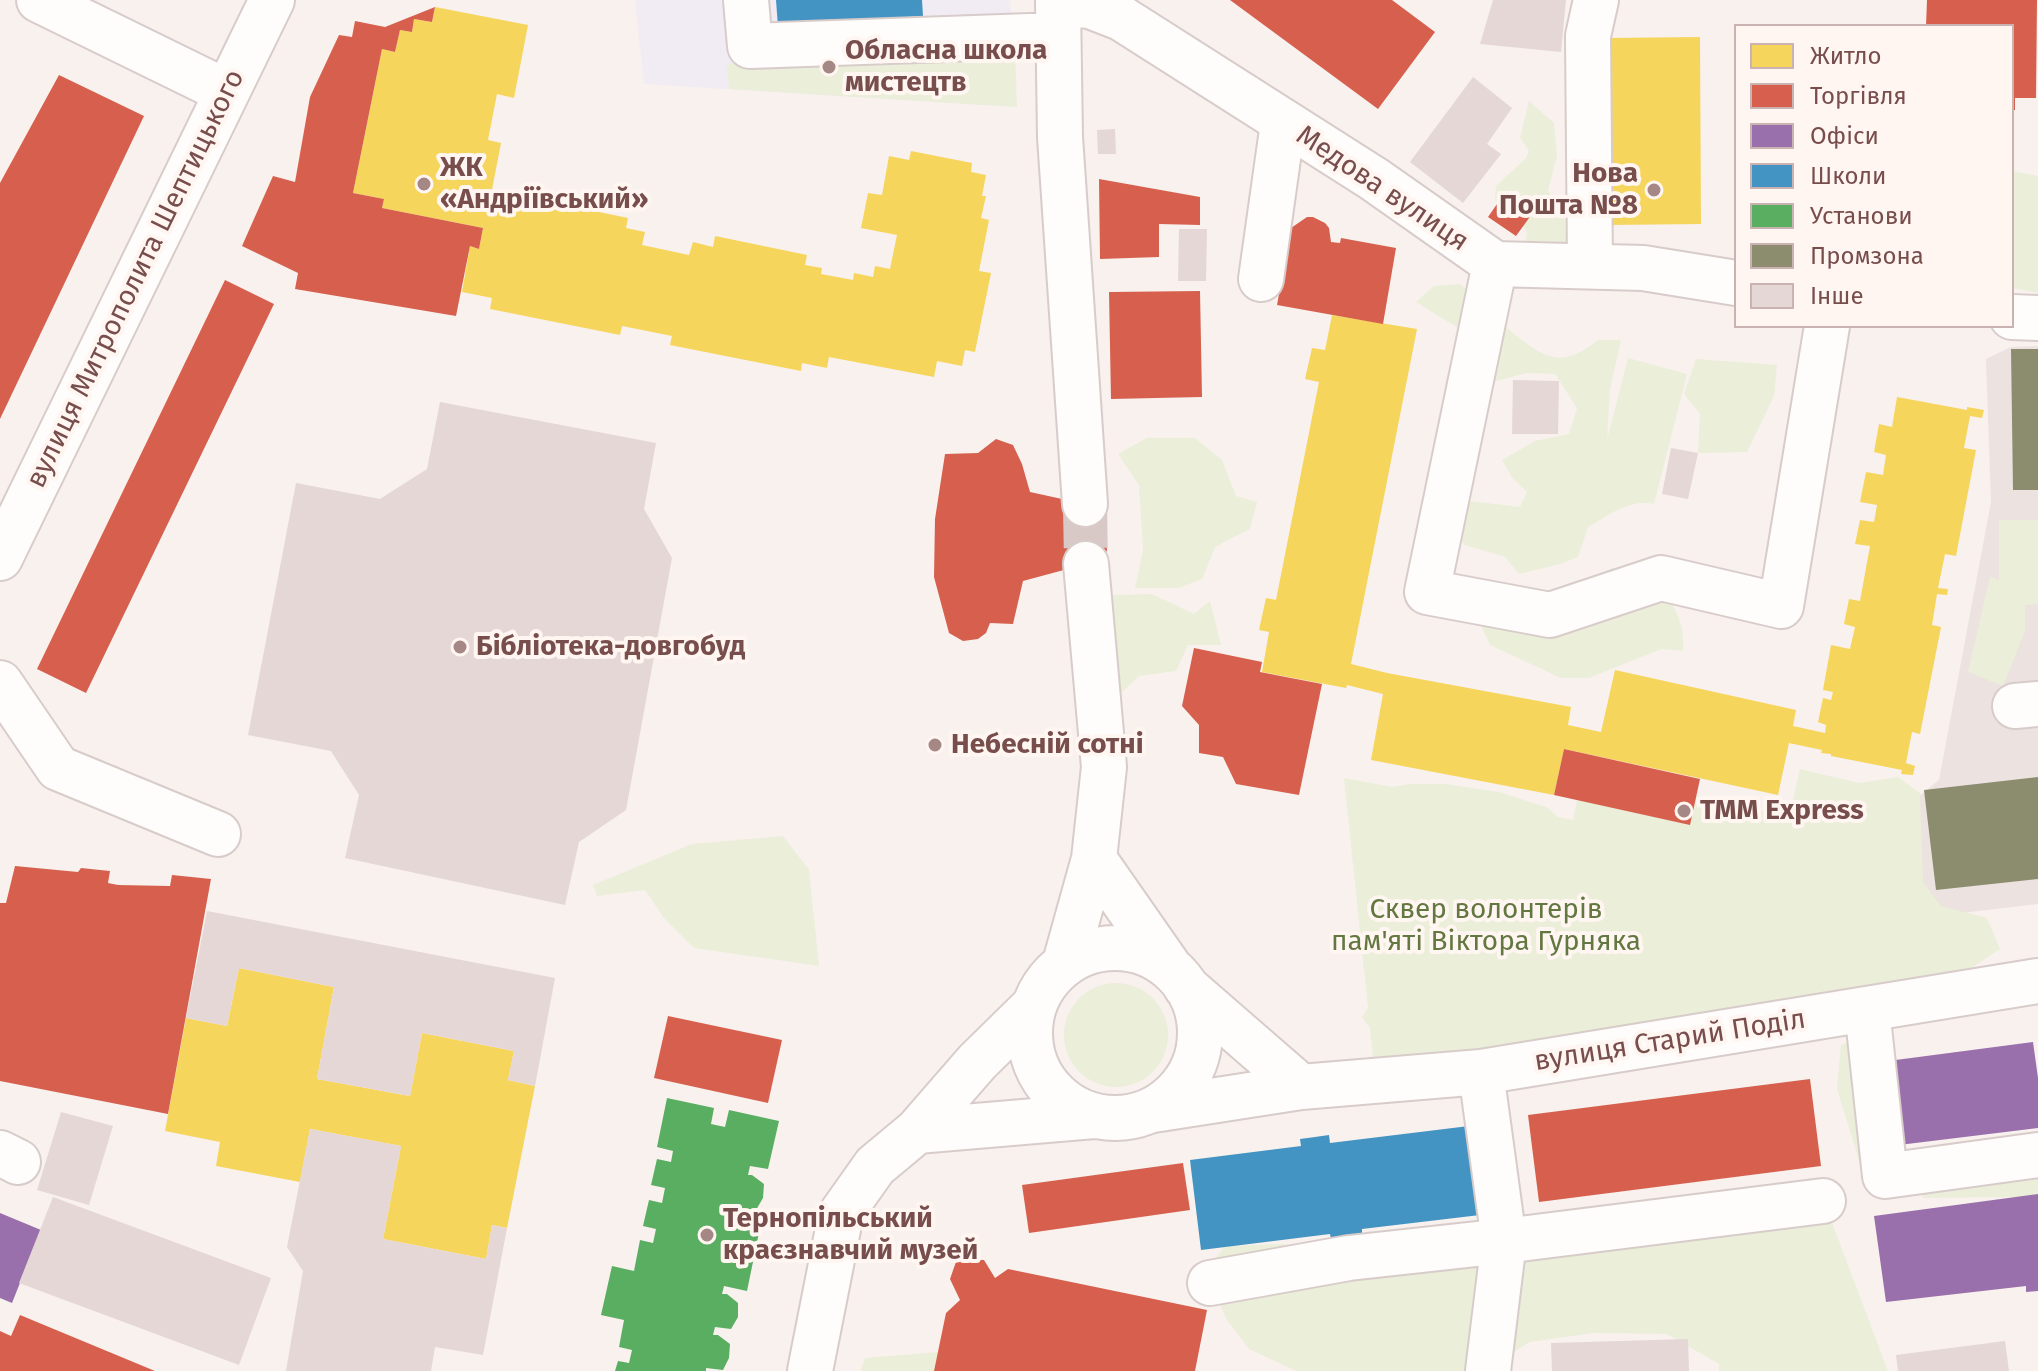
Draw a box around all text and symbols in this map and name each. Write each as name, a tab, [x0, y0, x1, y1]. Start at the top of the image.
legend	[1734, 24, 2014, 328]
place label: Обласна школа мистецтв	[845, 34, 1047, 100]
text: Житло	[1810, 42, 1882, 70]
marker: Обласна школа мистецтв	[820, 58, 838, 76]
street label: вулиця Митрополита Шептицького	[20, 64, 252, 494]
text: Торгівля	[1810, 82, 1907, 110]
street label: Медова вулиця	[1290, 119, 1474, 259]
text: Офіси	[1810, 122, 1879, 150]
place label: ЖК «Андріївський»	[440, 151, 648, 217]
place label: Нова Пошта №8	[1499, 157, 1638, 223]
text: Школи	[1810, 162, 1886, 190]
marker: ЖК «Андріївський»	[415, 175, 433, 193]
marker: Нова Пошта №8	[1645, 181, 1663, 199]
text: Установи	[1810, 202, 1913, 230]
text: Промзона	[1810, 242, 1924, 270]
text: Інше	[1810, 282, 1864, 310]
place label: Бібліотека-довгобуд	[476, 630, 745, 664]
marker: Бібліотека-довгобуд	[451, 638, 469, 656]
place label: Небесній сотні	[951, 728, 1144, 762]
marker: Небесній сотні	[926, 736, 944, 754]
place label: TMM Express	[1700, 794, 1864, 828]
marker: TMM Express	[1675, 802, 1693, 820]
park label: Сквер волонтерів пам'яті Віктора Гурняка	[1331, 893, 1641, 959]
street label: вулиця Старий Поділ	[1532, 1003, 1808, 1079]
place label: Тернопільський краєзнавчий музей	[723, 1202, 978, 1268]
marker: Тернопільський краєзнавчий музей	[698, 1226, 716, 1244]

